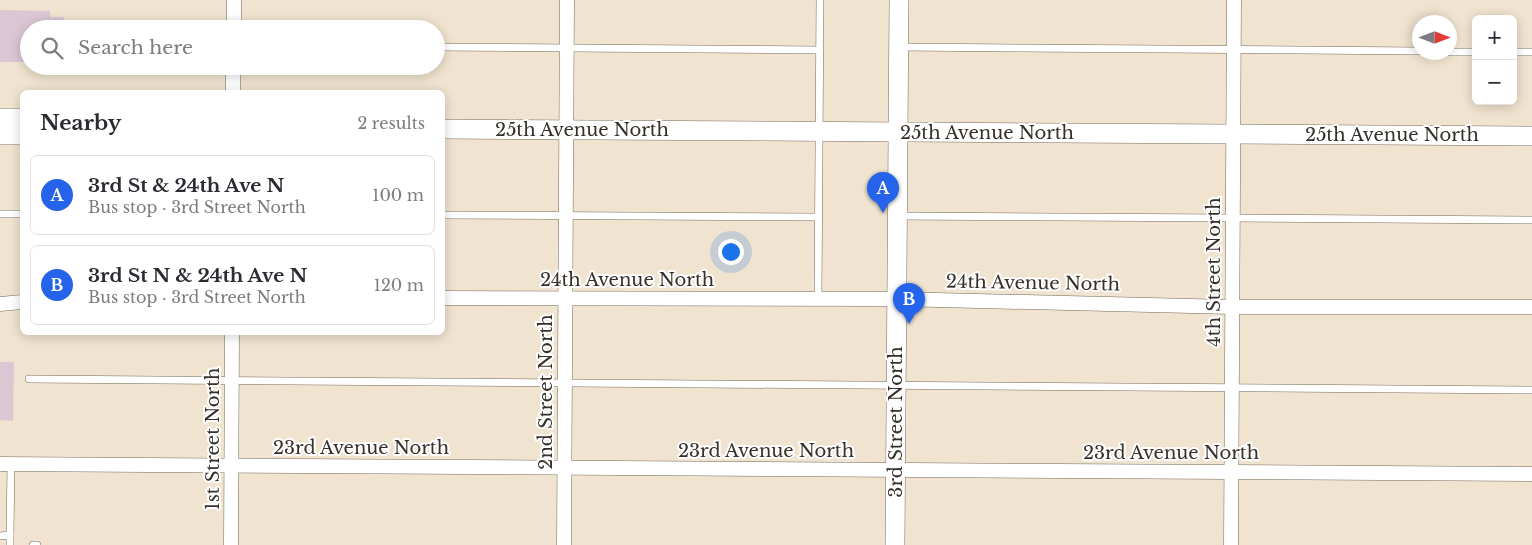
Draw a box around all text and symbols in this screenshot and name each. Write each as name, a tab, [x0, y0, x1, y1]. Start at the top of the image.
north arrow	[1412, 15, 1457, 60]
map controls	[1472, 15, 1517, 105]
button: +	[1472, 15, 1517, 60]
search box	[20, 20, 445, 75]
icon: search	[38, 34, 66, 62]
text: Search here	[78, 36, 193, 59]
button: −	[1472, 60, 1517, 105]
text: Nearby	[40, 110, 121, 136]
text: 2 results	[357, 113, 425, 133]
street label: 25th Avenue North	[495, 119, 669, 141]
street label: 25th Avenue North	[900, 122, 1074, 144]
street label: 25th Avenue North	[1305, 124, 1479, 146]
pin: A	[867, 172, 899, 213]
text: 3rd St & 24th Ave N	[88, 174, 284, 197]
text: A	[51, 185, 63, 205]
text: 100 m	[372, 185, 424, 205]
text: Bus stop · 3rd Street North	[88, 197, 306, 217]
street label: 4th Street North	[1203, 197, 1225, 347]
your location	[718, 239, 744, 265]
text: 3rd St N & 24th Ave N	[88, 264, 307, 287]
street label: 24th Avenue North	[540, 269, 714, 291]
street label: 24th Avenue North	[946, 270, 1120, 296]
text: B	[51, 275, 63, 295]
text: 120 m	[374, 275, 424, 295]
pin: B	[893, 283, 925, 324]
text: Bus stop · 3rd Street North	[88, 287, 306, 307]
street label: 2nd Street North	[535, 314, 557, 470]
street label: 3rd Street North	[885, 346, 907, 498]
street label: 1st Street North	[202, 368, 224, 510]
street label: 23rd Avenue North	[273, 437, 449, 459]
street label: 23rd Avenue North	[678, 440, 854, 462]
street label: 23rd Avenue North	[1083, 442, 1259, 464]

